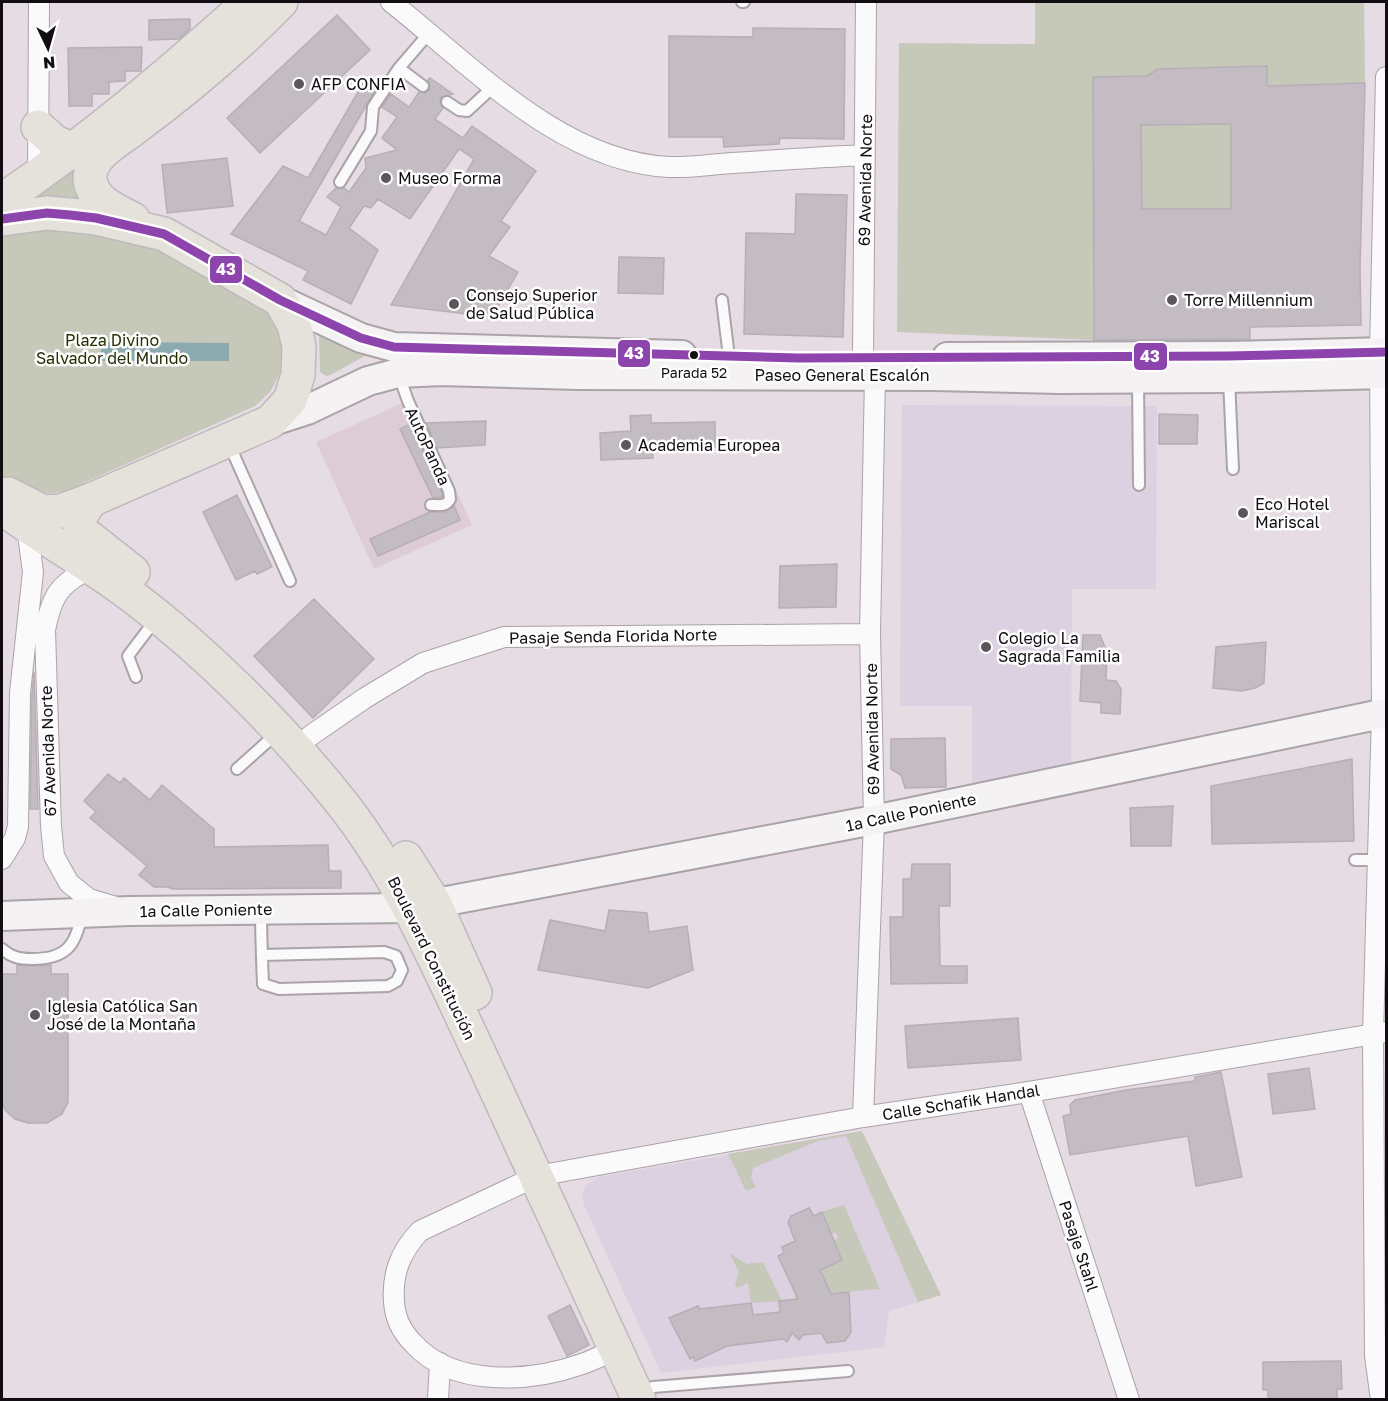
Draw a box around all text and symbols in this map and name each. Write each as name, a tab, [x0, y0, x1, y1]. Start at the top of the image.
north arrow	[18, 18, 78, 78]
text: N	[42, 52, 56, 73]
place label: AFP CONFIA	[311, 74, 406, 94]
marker: AFP CONFIA	[292, 77, 306, 91]
street label: 69 Avenida Norte	[854, 114, 876, 246]
place label: Museo Forma	[398, 168, 501, 188]
marker: Museo Forma	[379, 171, 393, 185]
line badge: 43	[209, 255, 243, 284]
text: 43	[216, 259, 236, 279]
place label: Consejo Superior de Salud Pública	[466, 285, 597, 323]
place label: Torre Millennium	[1184, 290, 1313, 310]
marker: Torre Millennium	[1165, 293, 1179, 307]
marker: Consejo Superior de Salud Pública	[447, 297, 461, 311]
park label: Plaza Divino Salvador del Mundo	[36, 330, 188, 368]
line badge: 43	[617, 339, 651, 368]
line badge: 43	[1133, 342, 1168, 371]
text: 43	[624, 343, 644, 363]
text: 43	[1140, 346, 1160, 366]
marker: Parada 52	[688, 349, 700, 361]
place label: Parada 52	[661, 364, 727, 381]
street label: Paseo General Escalón	[754, 365, 930, 385]
street label: AutoPanda	[401, 404, 455, 488]
place label: Academia Europea	[638, 435, 780, 455]
marker: Academia Europea	[619, 438, 633, 452]
place label: Eco Hotel Mariscal	[1255, 494, 1329, 532]
marker: Eco Hotel Mariscal	[1236, 506, 1250, 520]
street label: Pasaje Senda Florida Norte	[509, 624, 717, 648]
place label: Colegio La Sagrada Familia	[998, 628, 1120, 666]
marker: Colegio La Sagrada Familia	[979, 640, 993, 654]
street label: 69 Avenida Norte	[861, 663, 883, 795]
street label: 67 Avenida Norte	[36, 685, 60, 817]
street label: 1a Calle Poniente	[844, 788, 978, 836]
street label: Boulevard Constitución	[384, 873, 480, 1043]
street label: 1a Calle Poniente	[139, 899, 273, 921]
place label: Iglesia Católica San José de la Montaña	[47, 996, 198, 1034]
marker: Iglesia Católica San José de la Montaña	[28, 1008, 42, 1022]
street label: Calle Schafik Handal	[881, 1080, 1041, 1124]
street label: Pasaje Stahl	[1055, 1198, 1103, 1294]

